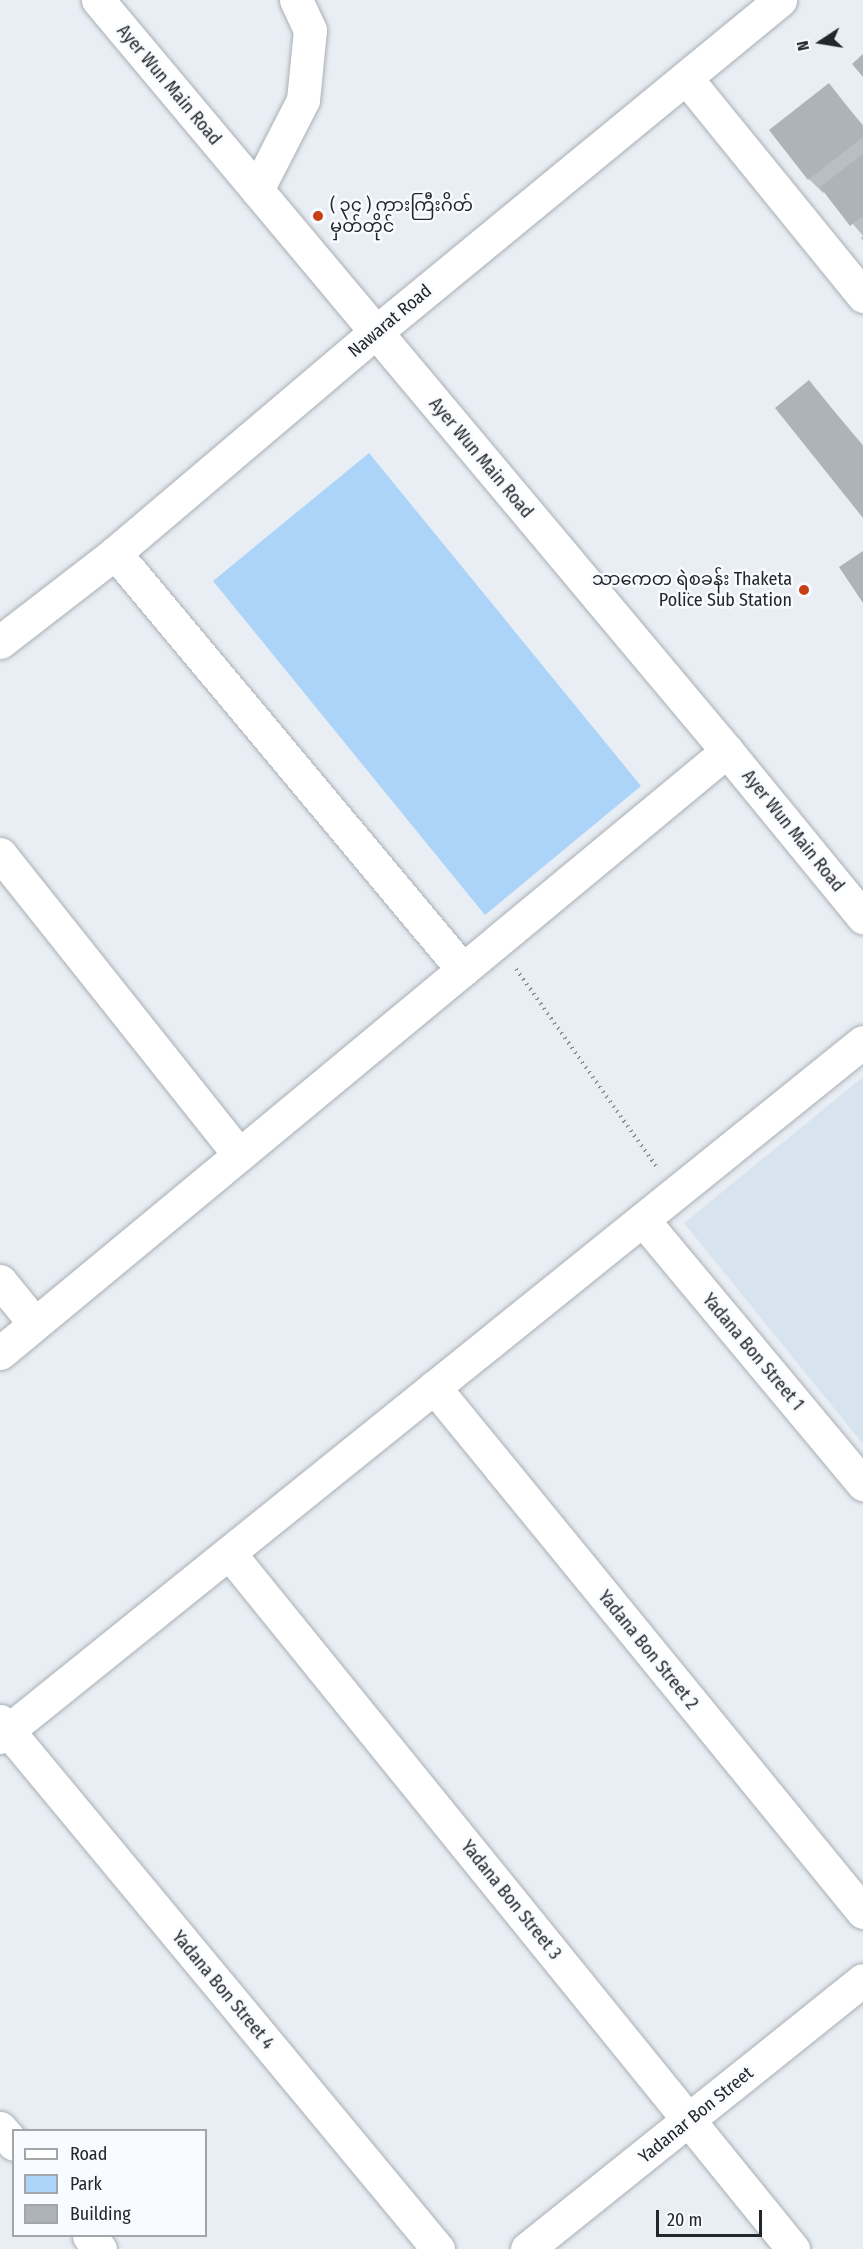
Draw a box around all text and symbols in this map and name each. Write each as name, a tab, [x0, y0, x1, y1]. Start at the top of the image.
north arrow	[791, 12, 851, 72]
street label: Ayer Wun Main Road	[112, 20, 226, 150]
text: N	[793, 39, 813, 53]
place label: ( ၃၄ ) ကားကြီးဂိတ် မှတ်တိုင်	[330, 195, 473, 238]
marker: ( ၃၄ ) ကားကြီးဂိတ် မှတ်တိုင်	[311, 209, 325, 223]
street label: Nawarat Road	[344, 280, 436, 362]
street label: Ayer Wun Main Road	[424, 393, 538, 523]
place label: သာကေတ ရဲစခန်း Thaketa Police Sub Station	[592, 569, 792, 612]
marker: သာကေတ ရဲစခန်း Thaketa Police Sub Station	[797, 583, 811, 597]
street label: Ayer Wun Main Road	[737, 766, 849, 896]
street label: Yadana Bon Street 1	[698, 1289, 808, 1415]
street label: Yadana Bon Street 2	[593, 1586, 703, 1714]
street label: Yadana Bon Street 3	[456, 1836, 566, 1964]
street label: Yadana Bon Street 4	[167, 1927, 279, 2053]
street label: Yadanar Bon Street	[634, 2062, 758, 2168]
legend	[12, 2129, 207, 2237]
text: Road	[70, 2143, 107, 2165]
text: Park	[70, 2173, 102, 2195]
scale bar	[659, 2198, 766, 2236]
text: Building	[70, 2203, 131, 2225]
text: 20 m	[667, 2209, 702, 2231]

